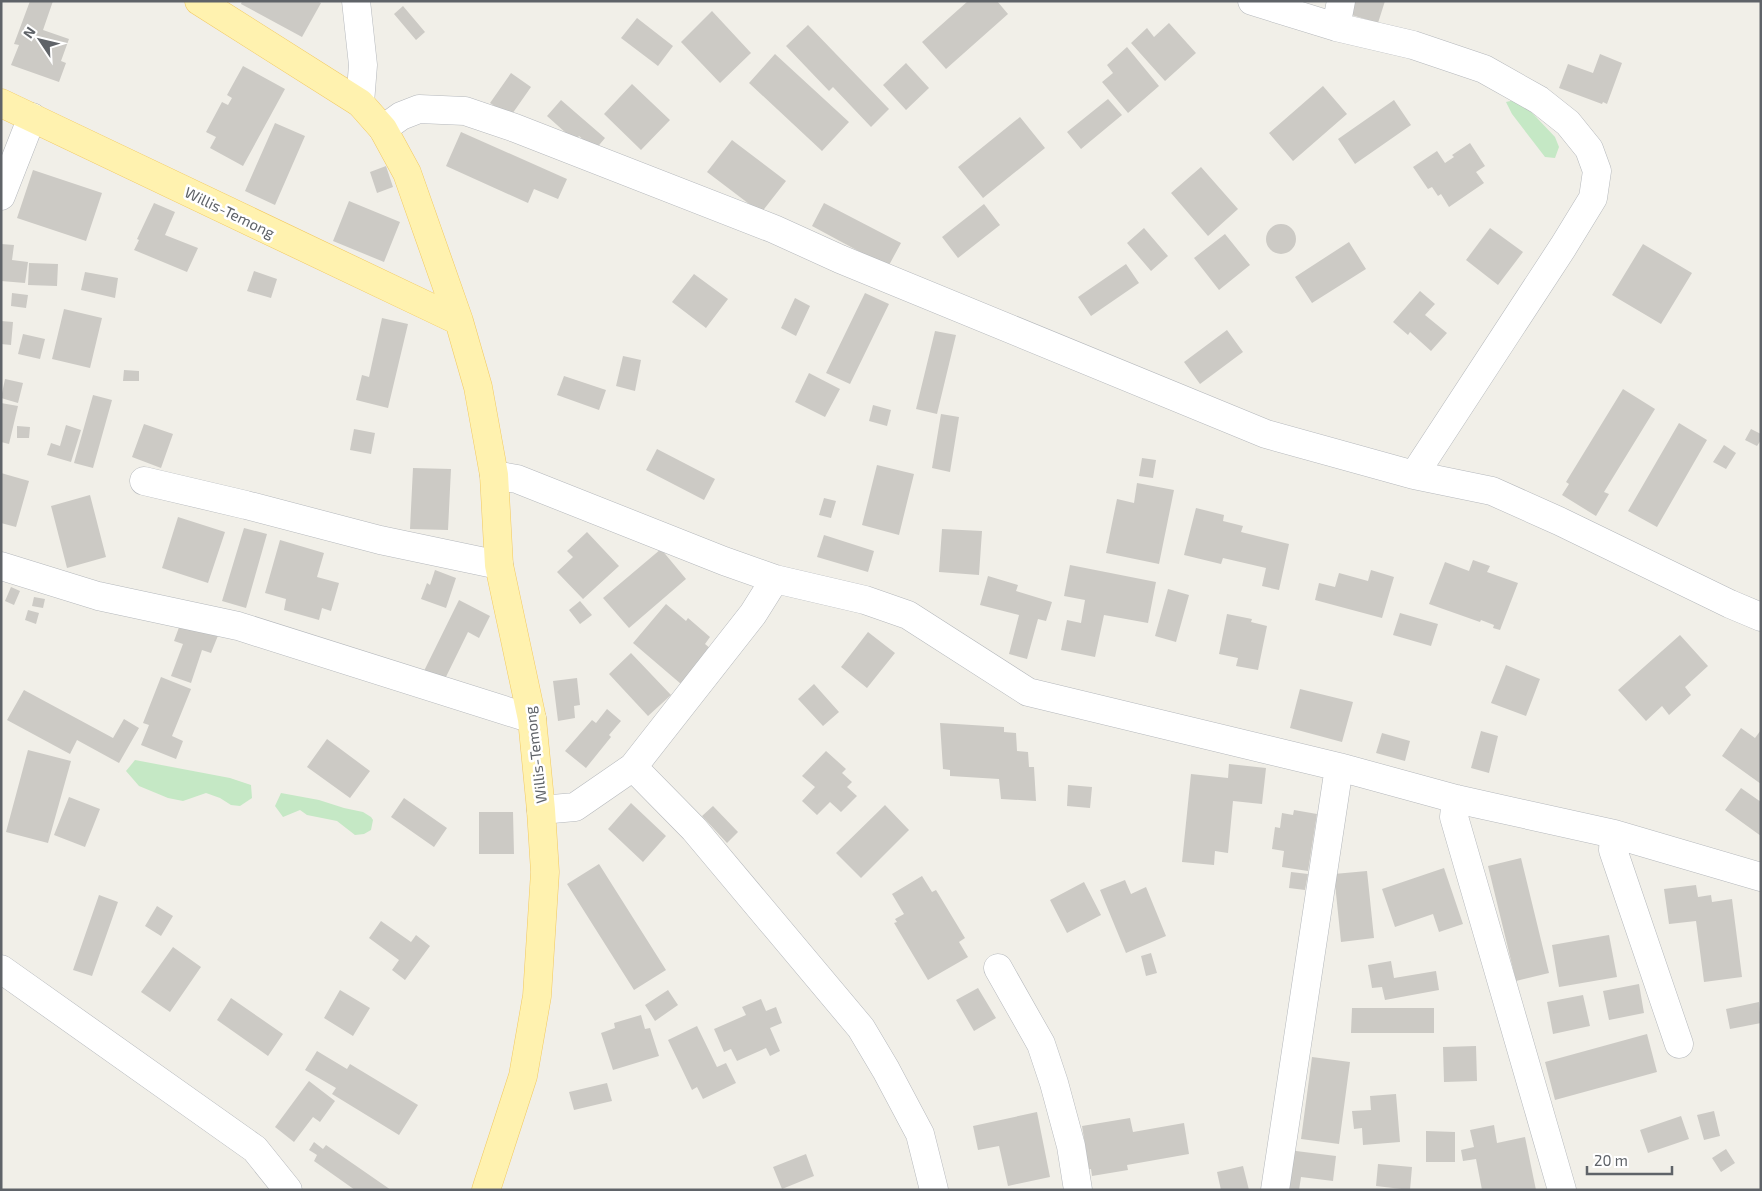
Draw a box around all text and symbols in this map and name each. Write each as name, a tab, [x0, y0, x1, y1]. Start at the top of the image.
north arrow	[15, 15, 65, 65]
text: N	[19, 23, 39, 41]
street label: Willis-Temong	[182, 182, 279, 242]
street label: Willis-Temong	[520, 705, 550, 805]
scale bar	[1587, 1144, 1672, 1176]
text: 20 m	[1594, 1151, 1628, 1169]

